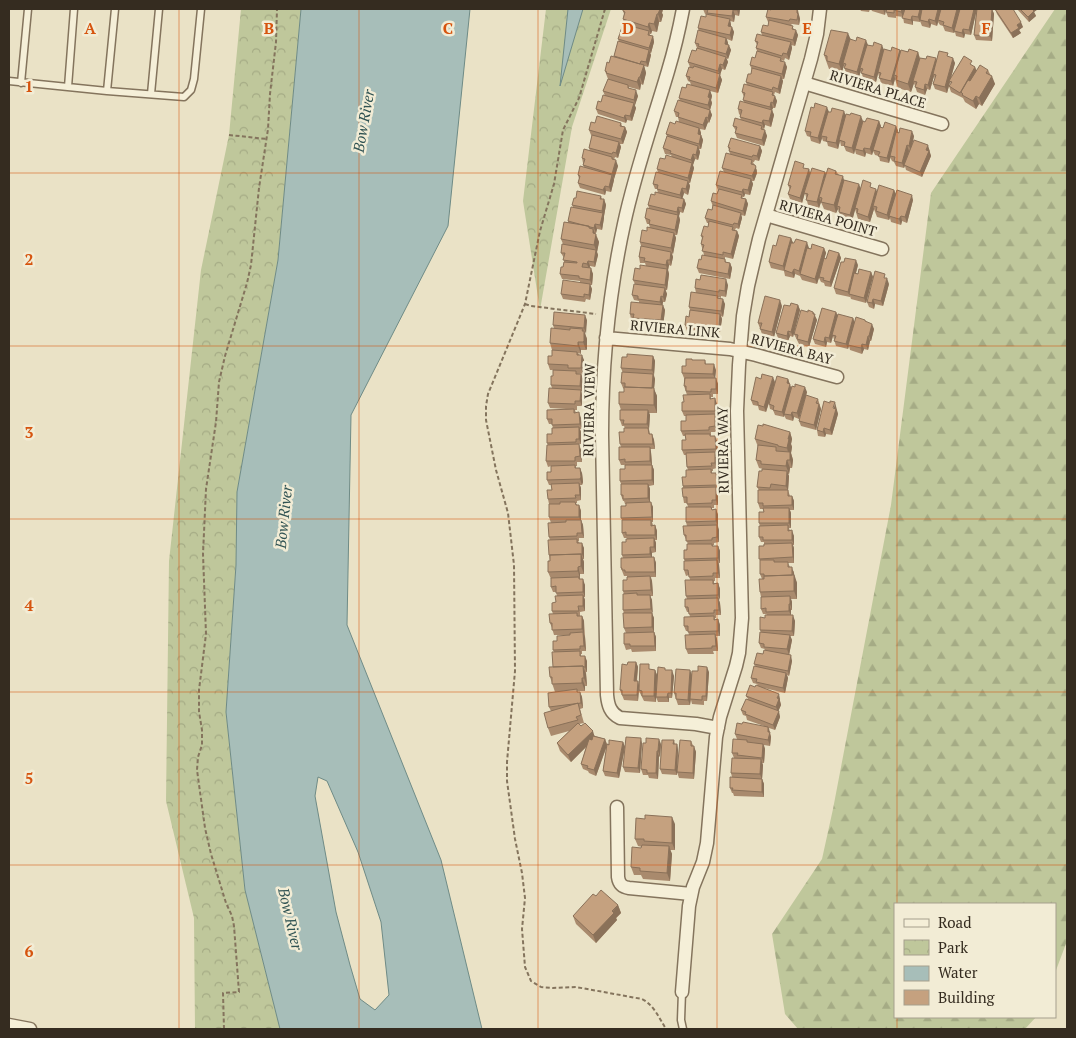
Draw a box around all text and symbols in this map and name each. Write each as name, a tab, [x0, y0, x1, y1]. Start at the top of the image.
text: A	[84, 17, 96, 39]
text: B	[264, 17, 274, 39]
text: C	[443, 17, 453, 39]
text: D	[622, 17, 634, 39]
text: E	[802, 17, 812, 39]
text: F	[981, 17, 991, 39]
street label: RIVIERA PLACE	[827, 65, 929, 112]
text: 1	[24, 75, 34, 97]
water label: Bow River	[347, 87, 379, 155]
street label: RIVIERA POINT	[777, 195, 879, 241]
text: 2	[24, 248, 34, 270]
street label: RIVIERA LINK	[629, 315, 722, 342]
street label: RIVIERA BAY	[749, 328, 836, 369]
street label: RIVIERA VIEW	[578, 362, 599, 457]
street label: RIVIERA WAY	[712, 405, 733, 494]
text: 3	[24, 421, 34, 443]
water label: Bow River	[270, 483, 296, 550]
text: 4	[24, 594, 34, 616]
text: 5	[24, 767, 34, 789]
water label: Bow River	[274, 885, 308, 953]
legend	[894, 903, 1056, 1018]
text: Road	[938, 912, 971, 932]
text: Park	[938, 937, 968, 957]
text: 6	[24, 940, 34, 962]
text: Water	[938, 962, 978, 982]
text: Building	[938, 987, 996, 1007]

